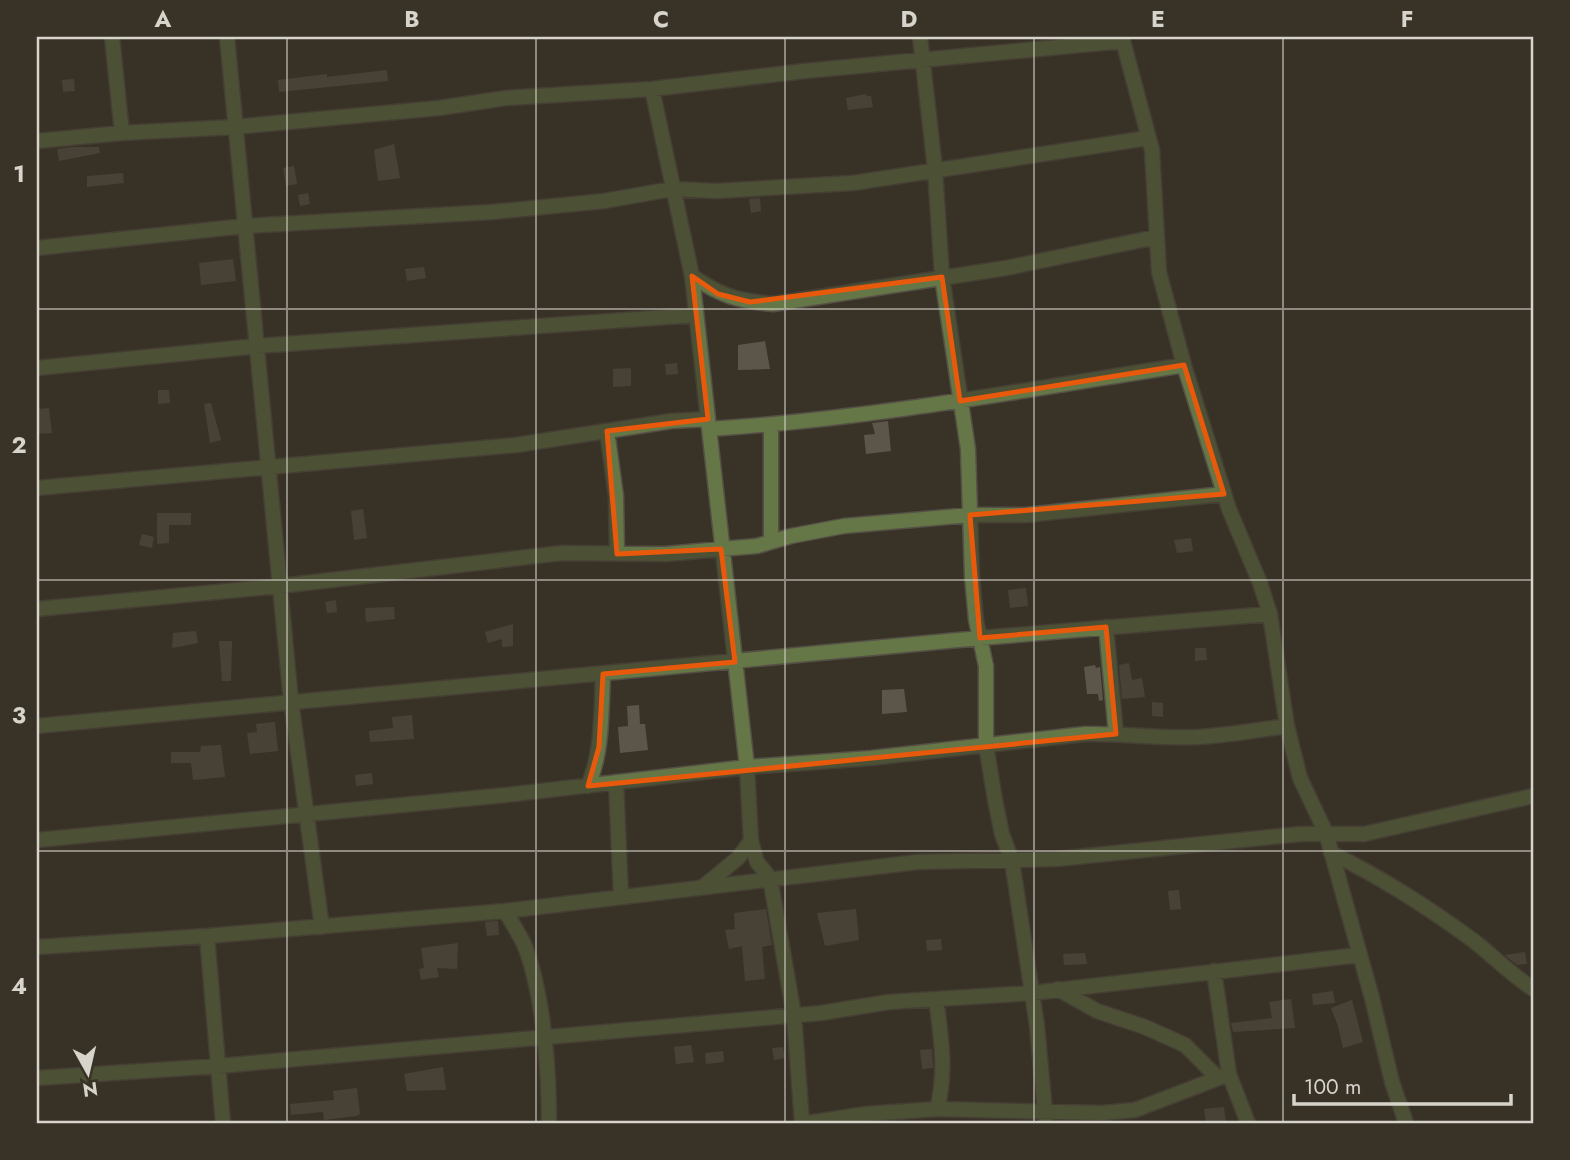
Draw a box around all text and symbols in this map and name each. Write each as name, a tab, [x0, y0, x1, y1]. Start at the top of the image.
text: A	[154, 2, 172, 36]
text: B	[404, 2, 420, 36]
text: C	[653, 2, 669, 36]
text: D	[901, 2, 918, 36]
text: E	[1151, 2, 1165, 36]
text: F	[1401, 2, 1413, 36]
text: 1	[13, 157, 25, 191]
text: 2	[11, 428, 27, 462]
text: 3	[12, 698, 26, 732]
text: 4	[11, 969, 27, 1003]
north arrow	[52, 1038, 122, 1108]
scale bar	[1294, 1062, 1510, 1106]
text: 100 m	[1304, 1072, 1361, 1102]
text: N	[81, 1075, 100, 1104]

